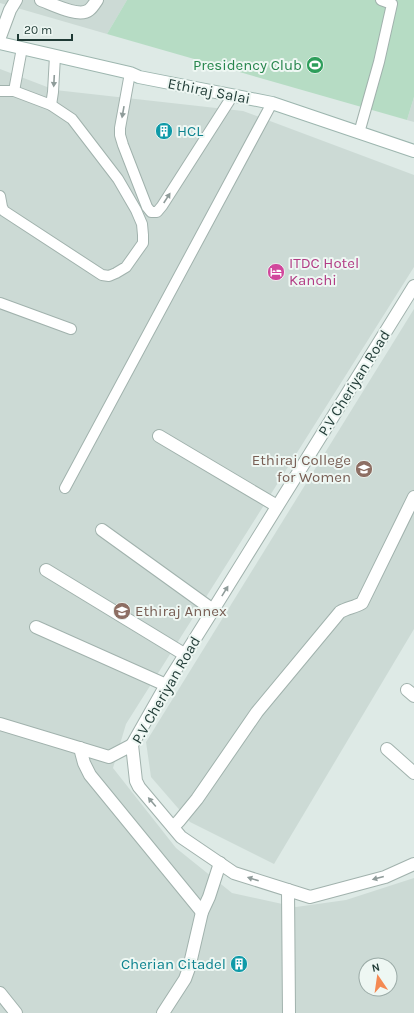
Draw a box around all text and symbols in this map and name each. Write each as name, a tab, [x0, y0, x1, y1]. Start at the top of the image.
scale bar	[18, 16, 72, 42]
text: 20 m	[24, 23, 52, 37]
sports icon: Presidency Club	[305, 55, 325, 75]
place label: Presidency Club	[193, 56, 302, 74]
street label: Ethiraj Salai	[166, 74, 252, 108]
one-way arrow	[50, 75, 57, 87]
one-way arrow	[120, 106, 126, 118]
building icon: HCL	[154, 121, 174, 141]
place label: HCL	[177, 122, 203, 140]
one-way arrow	[164, 192, 171, 204]
place label: ITDC Hotel Kanchi	[289, 254, 359, 289]
hotel icon: ITDC Hotel Kanchi	[266, 262, 286, 282]
street label: P.V Cheriyan Road	[314, 327, 394, 439]
place label: Ethiraj College for Women	[252, 451, 351, 486]
school or university icon: Ethiraj College for Women	[354, 459, 374, 479]
one-way arrow	[221, 585, 228, 597]
school or university icon: Ethiraj Annex	[112, 601, 132, 621]
place label: Ethiraj Annex	[135, 602, 227, 620]
street label: P.V Cheriyan Road	[128, 633, 204, 747]
one-way arrow	[147, 796, 156, 807]
one-way arrow	[247, 876, 259, 882]
one-way arrow	[372, 876, 384, 882]
building icon: Cherian Citadel	[229, 954, 249, 974]
place label: Cherian Citadel	[121, 955, 226, 973]
north arrow	[358, 957, 398, 997]
text: N	[371, 961, 381, 975]

